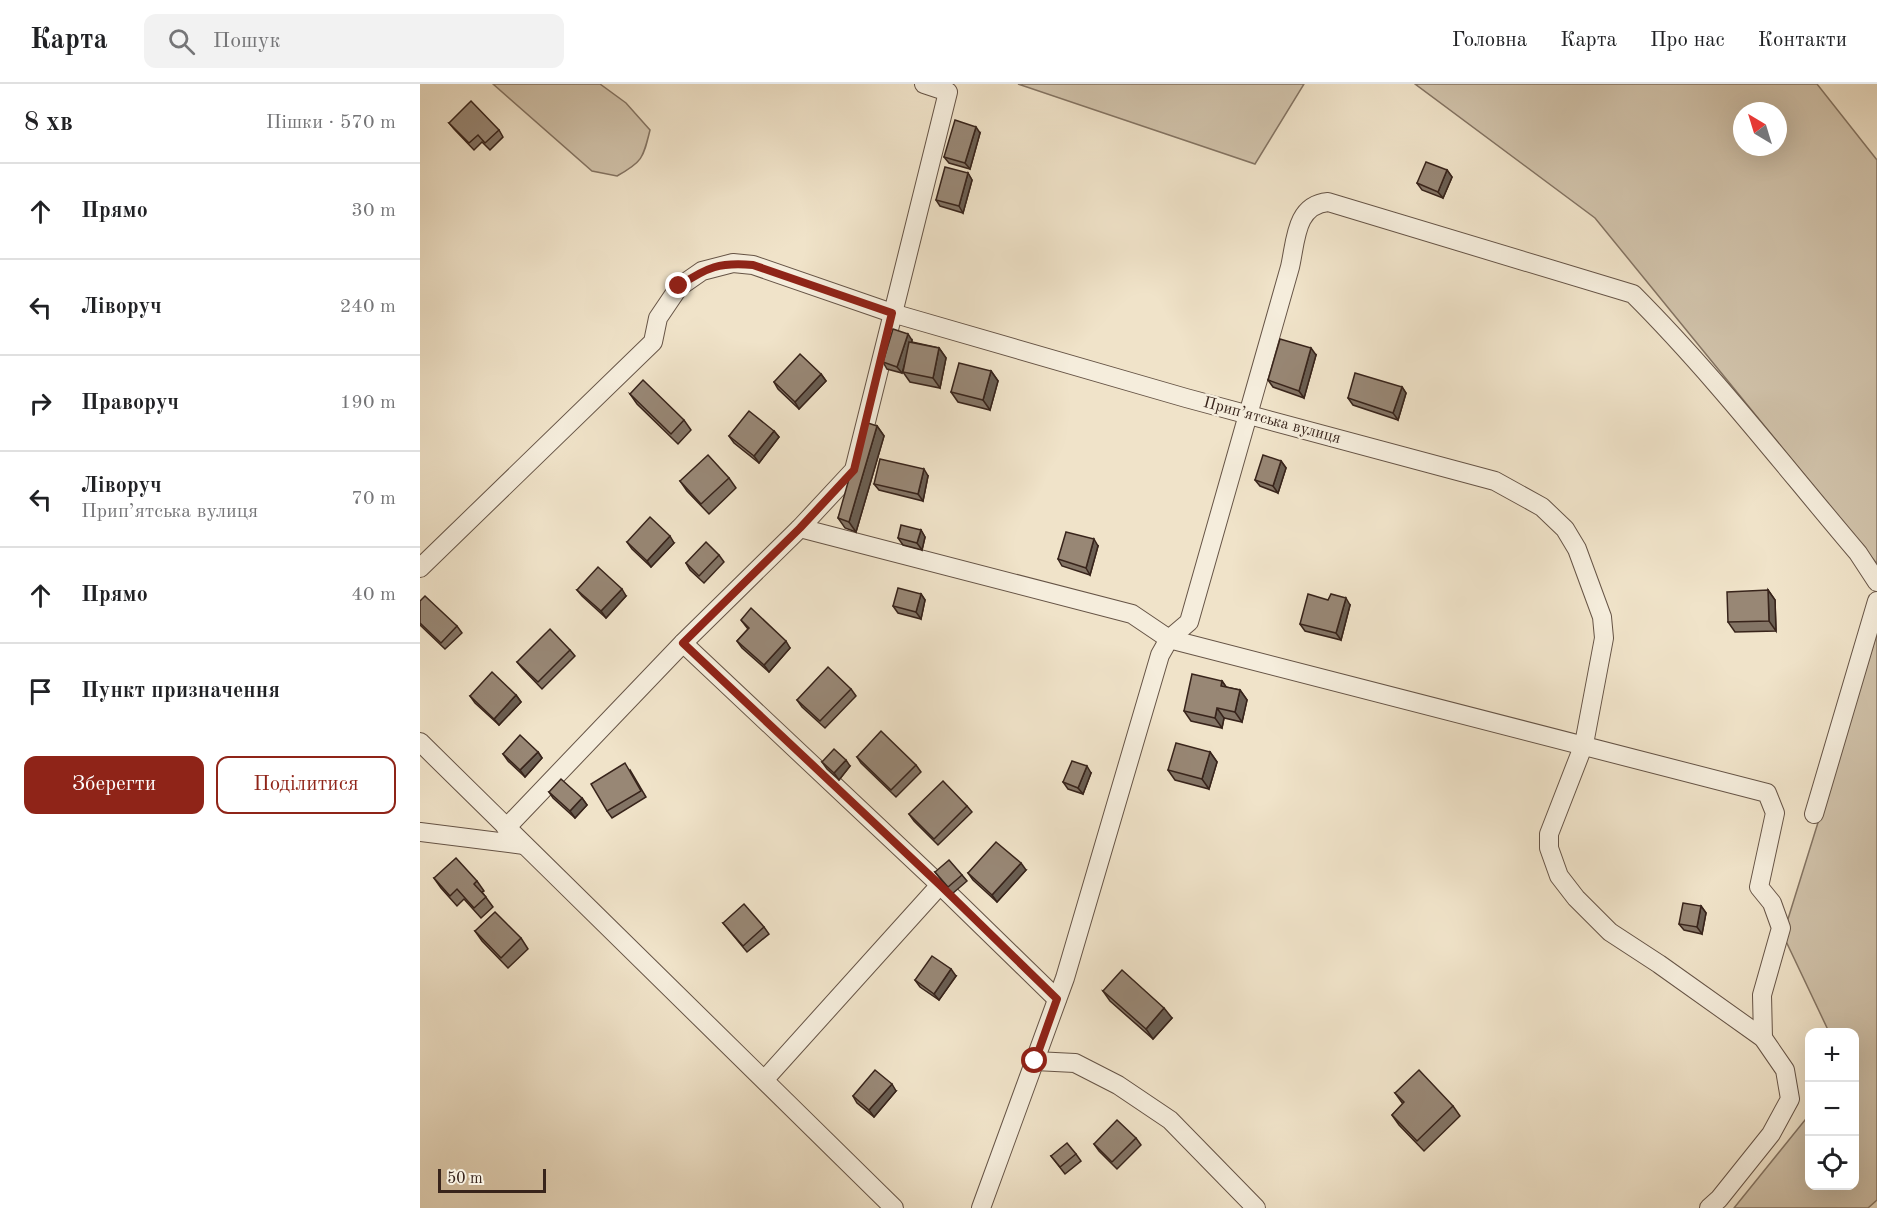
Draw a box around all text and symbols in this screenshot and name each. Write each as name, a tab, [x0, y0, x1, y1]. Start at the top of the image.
search box	[144, 14, 564, 68]
icon: search	[165, 25, 198, 58]
text: Карта	[30, 27, 108, 55]
text: Пошук	[213, 30, 281, 52]
text: Головна	[1452, 30, 1527, 51]
text: Карта	[1560, 30, 1617, 51]
text: Про нас	[1650, 30, 1725, 51]
text: Контакти	[1758, 30, 1847, 51]
north arrow	[1733, 102, 1787, 156]
text: 8 хв	[24, 110, 73, 136]
text: Пішки · 570 m	[266, 113, 396, 133]
icon: ahead	[24, 195, 57, 228]
text: Прямо	[81, 200, 148, 222]
text: 30 m	[351, 201, 396, 221]
route end	[665, 272, 691, 298]
icon: left	[24, 291, 57, 324]
text: Ліворуч	[81, 296, 162, 318]
text: 240 m	[340, 297, 396, 317]
icon: right	[24, 387, 57, 420]
text: Праворуч	[81, 392, 179, 414]
text: 190 m	[340, 393, 396, 413]
street label: Прип’ятська вулиця	[1202, 395, 1342, 447]
text: Ліворуч	[81, 475, 162, 497]
icon: left	[24, 483, 57, 516]
text: 70 m	[351, 489, 396, 509]
text: Прип’ятська вулиця	[81, 502, 258, 522]
icon: ahead	[24, 579, 57, 612]
text: Прямо	[81, 584, 148, 606]
text: 40 m	[351, 585, 396, 605]
icon: arrive	[24, 675, 57, 708]
text: Пункт призначення	[81, 680, 280, 702]
button: Зберегти	[24, 756, 204, 814]
button: Поділитися	[216, 756, 396, 814]
map controls	[1805, 1028, 1859, 1190]
button: +	[1805, 1028, 1859, 1082]
route start	[1021, 1047, 1047, 1073]
button: −	[1805, 1082, 1859, 1136]
button: locate	[1805, 1136, 1859, 1190]
scale bar	[438, 1166, 546, 1194]
text: 50 m	[447, 1171, 483, 1187]

